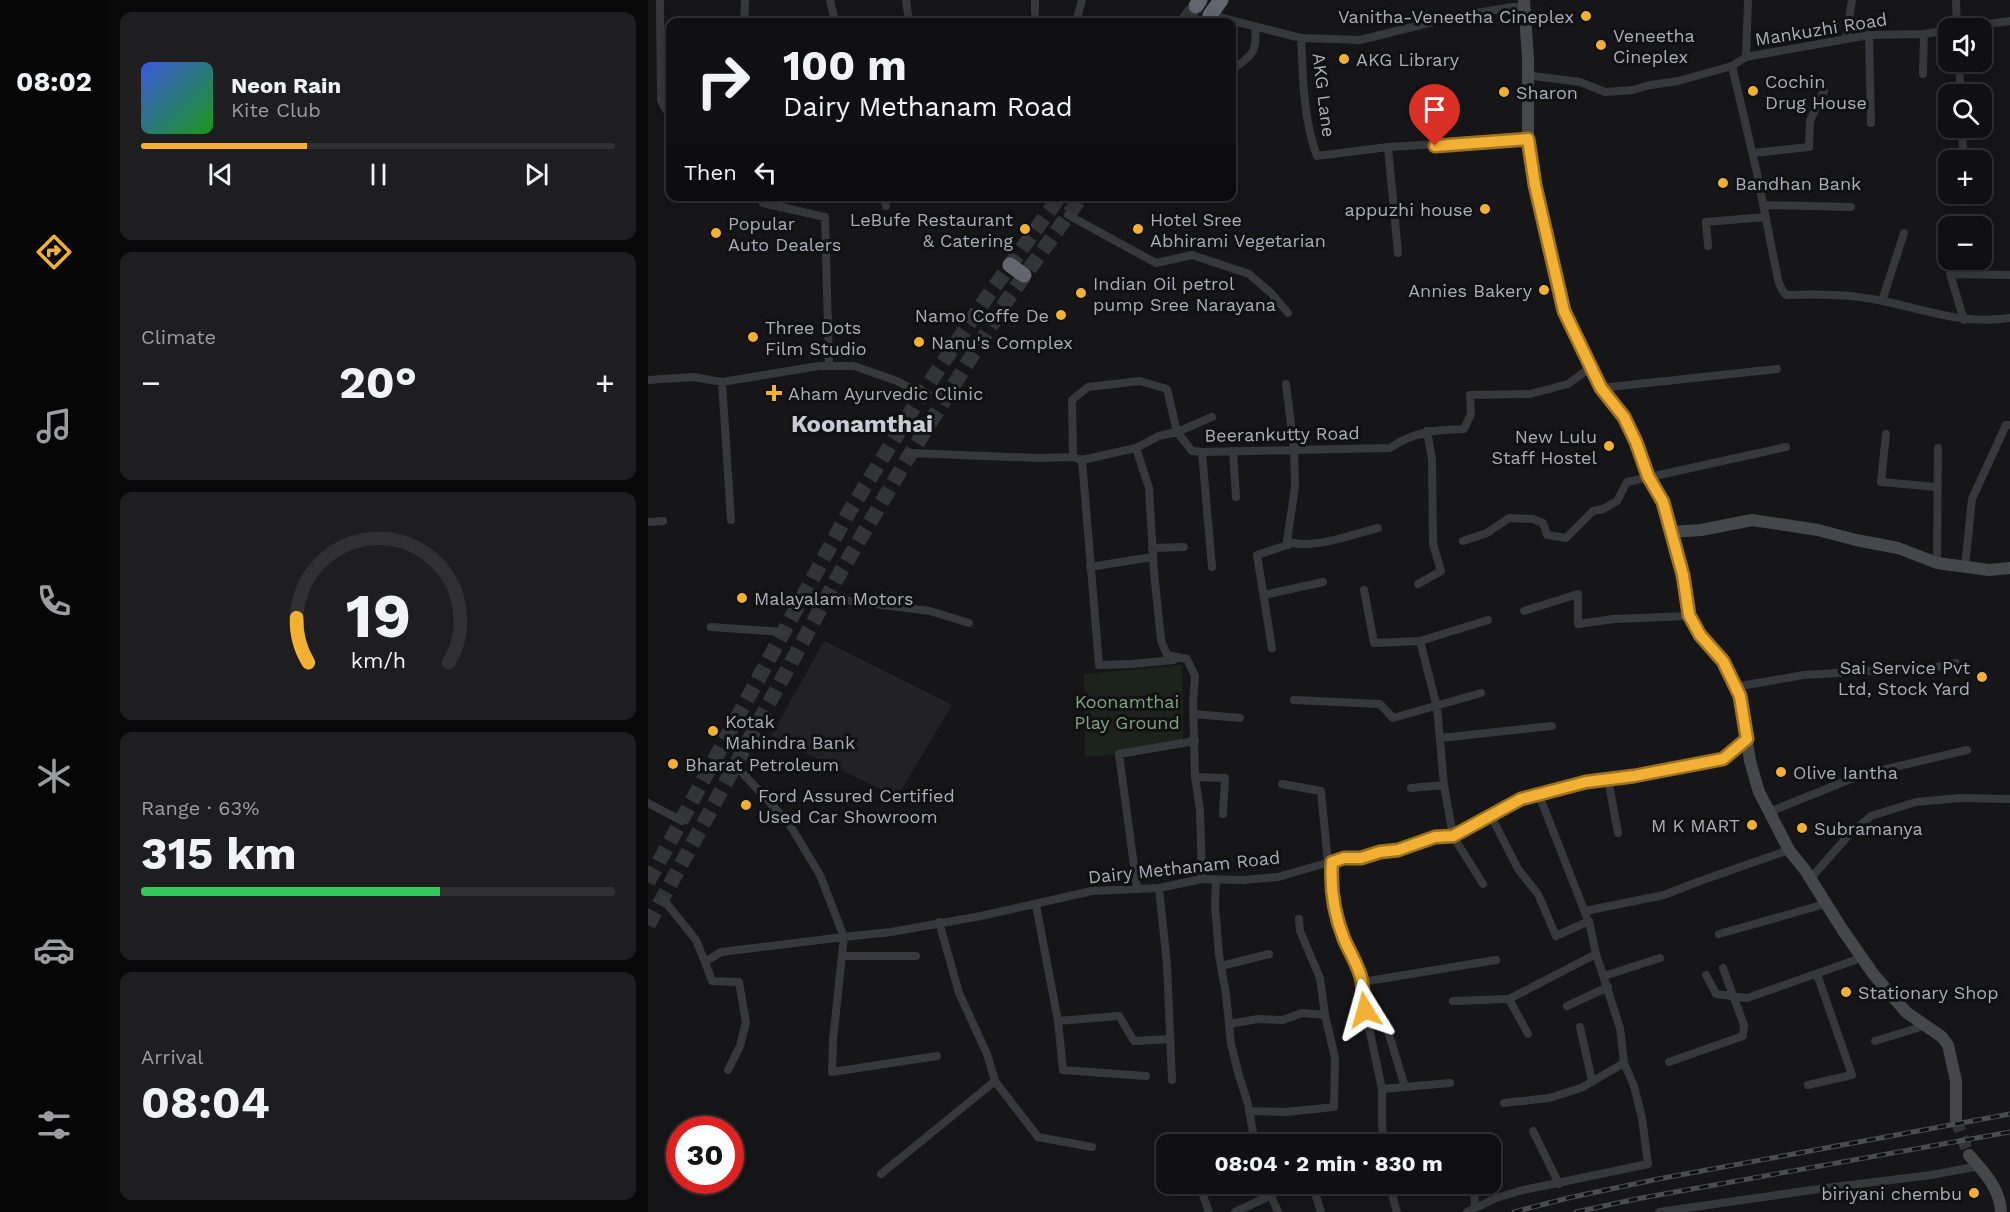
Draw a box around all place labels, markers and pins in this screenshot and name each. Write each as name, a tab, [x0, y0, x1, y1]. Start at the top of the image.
place label: Vanitha-Veneetha Cineplex	[1338, 6, 1574, 27]
marker: Vanitha-Veneetha Cineplex	[1579, 9, 1593, 23]
place label: Veneetha Cineplex	[1613, 25, 1695, 67]
marker: Veneetha Cineplex	[1594, 38, 1608, 52]
place label: AKG Library	[1356, 49, 1460, 70]
marker: AKG Library	[1337, 52, 1351, 66]
place label: Cochin Drug House	[1765, 71, 1867, 113]
place label: Sharon	[1516, 82, 1578, 103]
pin	[1409, 84, 1460, 146]
marker: Cochin Drug House	[1746, 84, 1760, 98]
marker: Sharon	[1497, 85, 1511, 99]
place label: Bandhan Bank	[1735, 173, 1861, 194]
marker: Bandhan Bank	[1716, 176, 1730, 190]
place label: appuzhi house	[1345, 199, 1473, 220]
marker: appuzhi house	[1478, 202, 1492, 216]
place label: LeBufe Restaurant & Catering	[850, 209, 1013, 251]
place label: Hotel Sree Abhirami Vegetarian	[1150, 209, 1326, 251]
place label: Popular Auto Dealers	[728, 213, 841, 255]
marker: LeBufe Restaurant & Catering	[1018, 222, 1032, 236]
marker: Hotel Sree Abhirami Vegetarian	[1131, 222, 1145, 236]
marker: Popular Auto Dealers	[709, 226, 723, 240]
place label: Indian Oil petrol pump Sree Narayana	[1093, 273, 1276, 315]
place label: Annies Bakery	[1408, 280, 1533, 301]
marker: Annies Bakery	[1537, 283, 1551, 297]
marker: Indian Oil petrol pump Sree Narayana	[1074, 286, 1088, 300]
place label: Namo Coffe De	[915, 305, 1049, 326]
marker: Namo Coffe De	[1054, 308, 1068, 322]
place label: Three Dots Film Studio	[765, 317, 867, 359]
marker: Three Dots Film Studio	[746, 330, 760, 344]
place label: Nanu's Complex	[931, 332, 1073, 353]
marker: Nanu's Complex	[912, 335, 926, 349]
place label: Aham Ayurvedic Clinic	[788, 383, 983, 404]
marker: Aham Ayurvedic Clinic	[765, 384, 783, 402]
place label: New Lulu Staff Hostel	[1491, 426, 1597, 468]
marker: New Lulu Staff Hostel	[1602, 439, 1616, 453]
place label: Malayalam Motors	[754, 588, 914, 609]
marker: Malayalam Motors	[735, 591, 749, 605]
place label: Sai Service Pvt Ltd, Stock Yard	[1838, 657, 1970, 699]
marker: Sai Service Pvt Ltd, Stock Yard	[1975, 670, 1989, 684]
place label: Kotak Mahindra Bank	[725, 711, 855, 753]
marker: Kotak Mahindra Bank	[706, 724, 720, 738]
place label: Bharat Petroleum	[685, 754, 839, 775]
marker: Bharat Petroleum	[666, 757, 680, 771]
place label: Olive Iantha	[1793, 762, 1898, 783]
marker: Olive Iantha	[1774, 765, 1788, 779]
place label: Ford Assured Certified Used Car Showroom	[758, 785, 955, 827]
marker: Ford Assured Certified Used Car Showroom	[739, 798, 753, 812]
place label: M K MART	[1651, 815, 1740, 836]
marker: M K MART	[1745, 818, 1759, 832]
place label: Subramanya	[1814, 818, 1923, 839]
marker: Subramanya	[1795, 821, 1809, 835]
place label: Stationary Shop	[1858, 982, 1998, 1003]
marker: Stationary Shop	[1839, 985, 1853, 999]
place label: biriyani chembu	[1821, 1183, 1962, 1204]
marker: biriyani chembu	[1967, 1186, 1981, 1200]

